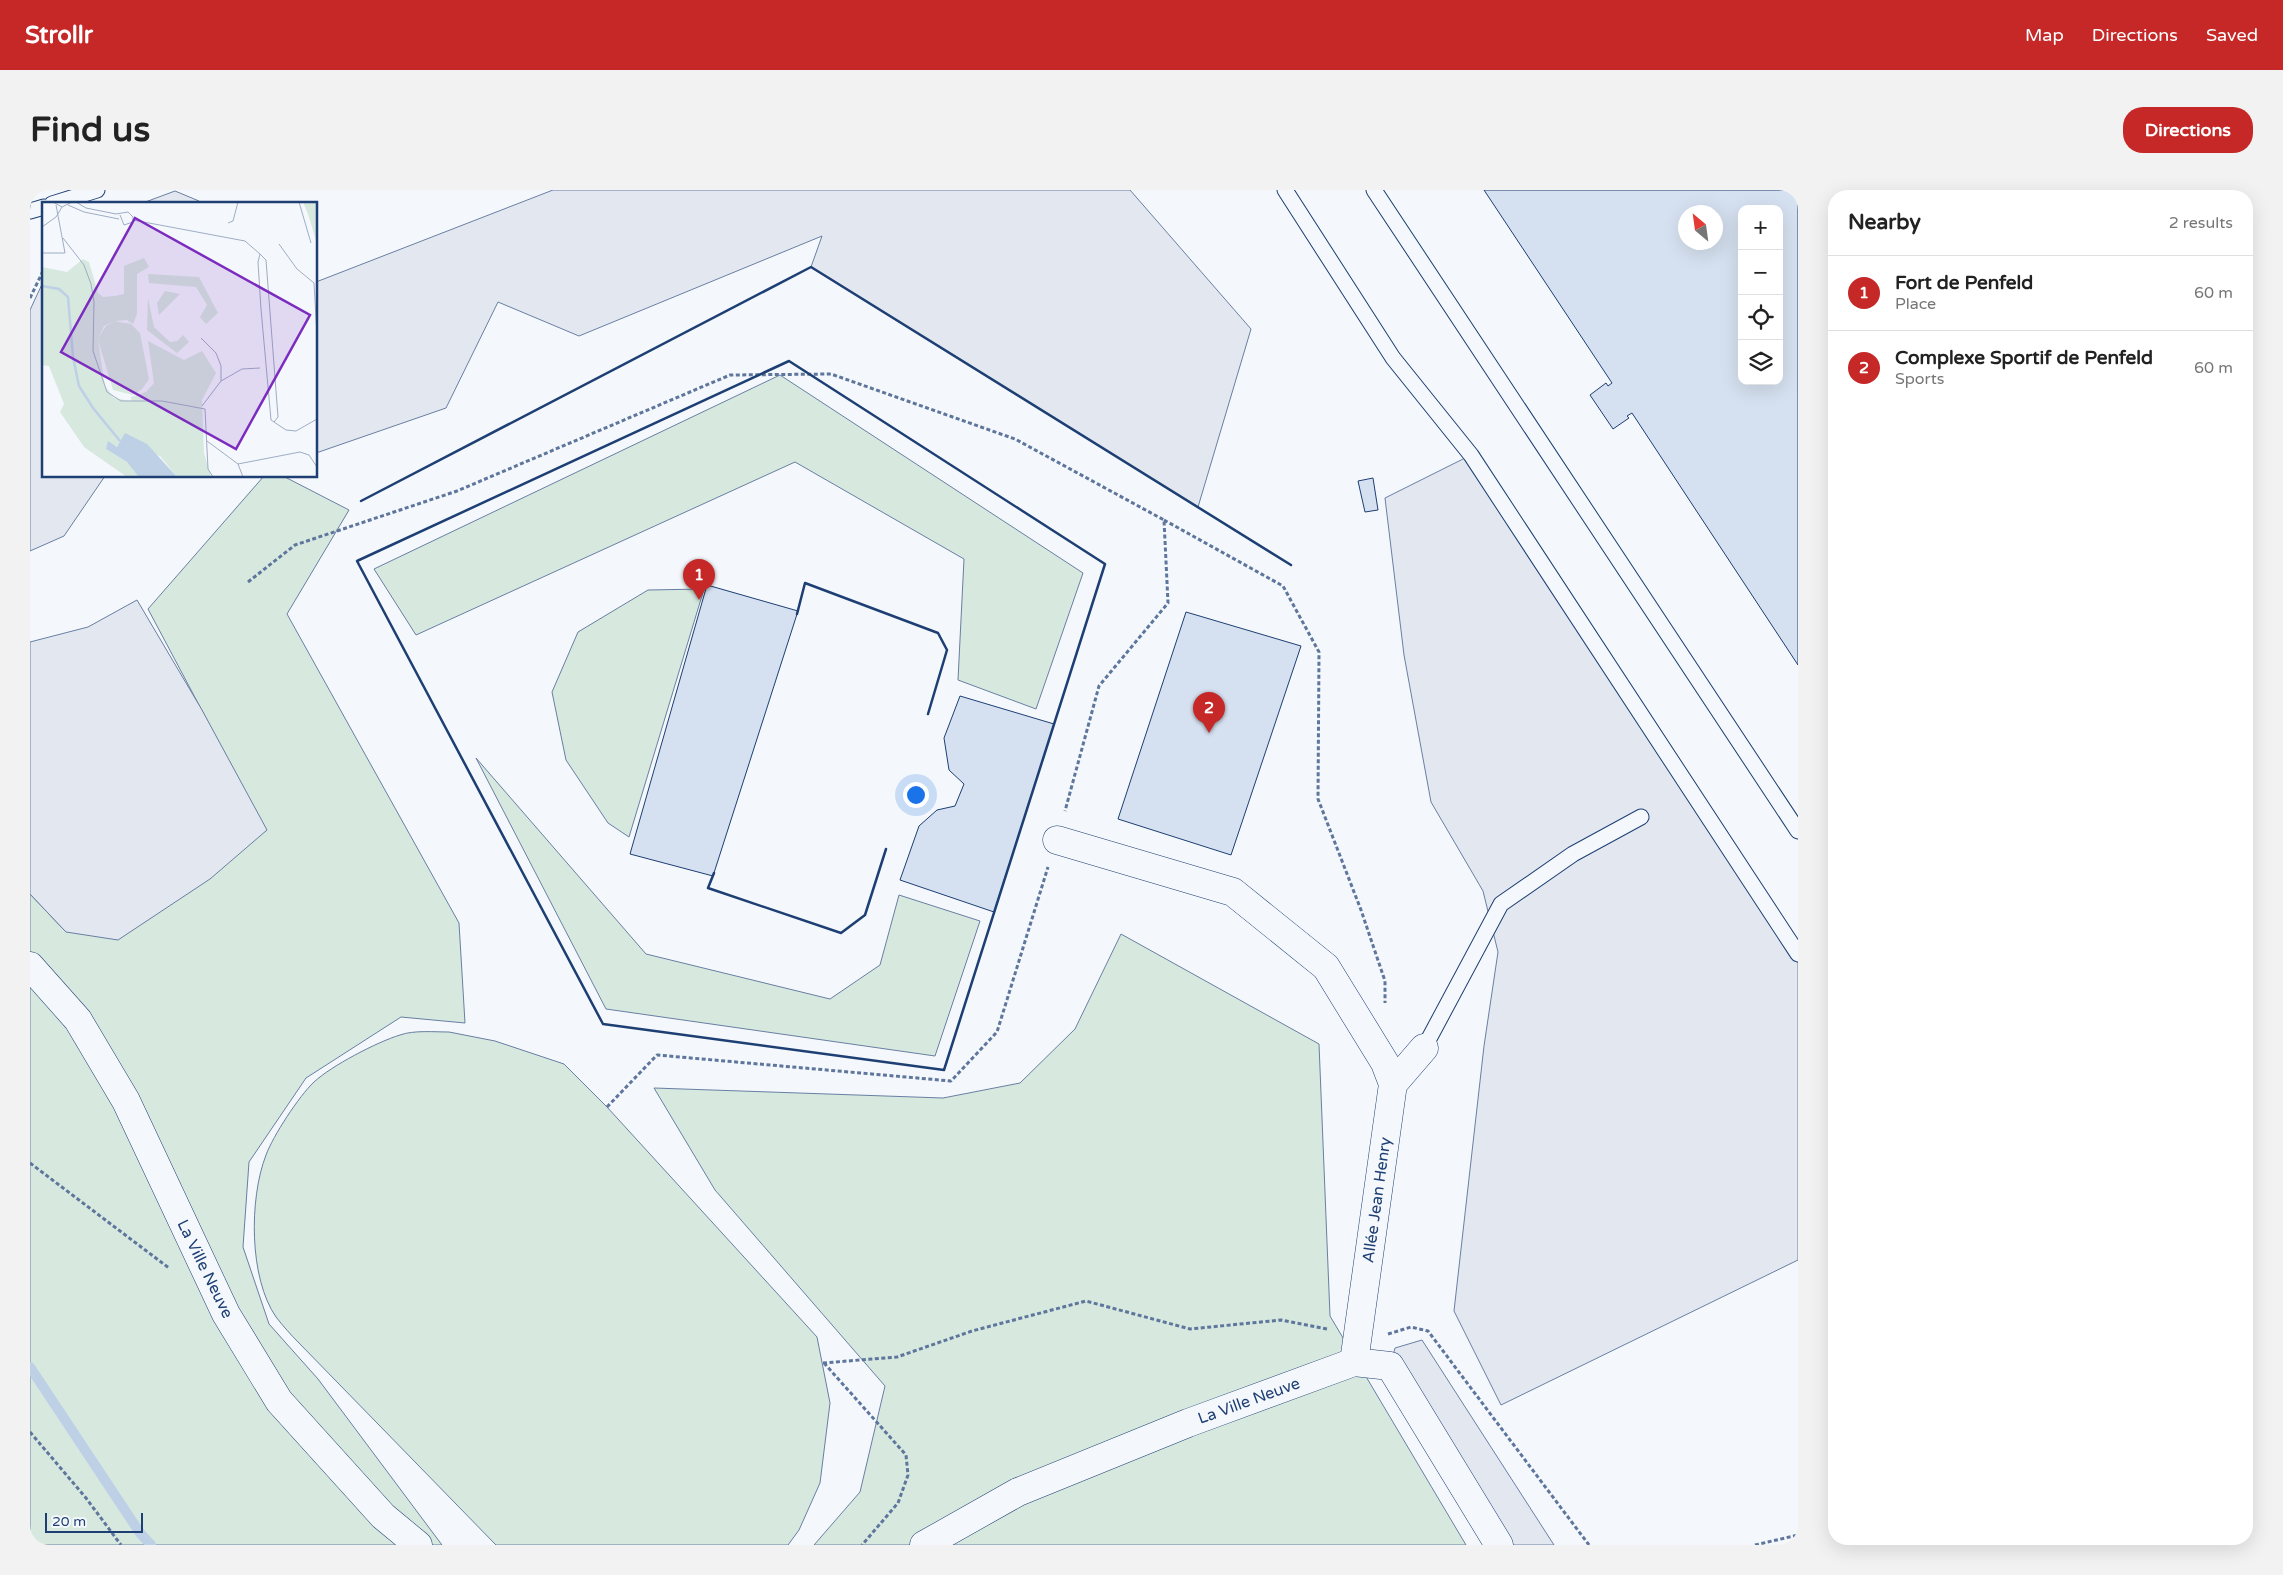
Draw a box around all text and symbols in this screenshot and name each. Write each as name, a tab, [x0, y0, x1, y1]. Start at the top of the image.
text: Strollr	[25, 21, 93, 50]
text: Map	[2025, 24, 2064, 46]
text: Directions	[2092, 24, 2178, 46]
text: Saved	[2206, 24, 2258, 46]
button: Directions	[2123, 107, 2253, 153]
text: Find us	[30, 109, 150, 151]
inset map	[42, 202, 318, 478]
north arrow	[1678, 205, 1723, 250]
map controls	[1738, 205, 1783, 385]
button: +	[1738, 205, 1783, 250]
text: Nearby	[1848, 210, 1921, 235]
text: 2 results	[2169, 213, 2233, 233]
button: −	[1738, 250, 1783, 295]
text: Fort de Penfeld	[1895, 272, 2033, 294]
text: 1	[1859, 283, 1869, 303]
text: 60 m	[2194, 283, 2233, 303]
text: Place	[1895, 294, 1936, 314]
button: locate	[1738, 295, 1783, 340]
button: layers	[1738, 340, 1783, 385]
text: Complexe Sportif de Penfeld	[1895, 347, 2153, 369]
text: 2	[1859, 358, 1869, 378]
text: 60 m	[2194, 358, 2233, 378]
text: Sports	[1895, 369, 1944, 389]
pin: 1	[683, 559, 715, 600]
pin: 2	[1193, 692, 1225, 733]
your location	[903, 782, 929, 808]
street label: Allée Jean Henry	[1358, 1135, 1396, 1264]
street label: La Ville Neuve	[172, 1216, 238, 1322]
street label: La Ville Neuve	[1195, 1373, 1303, 1429]
scale bar	[45, 1510, 142, 1533]
text: 20 m	[52, 1513, 86, 1530]

